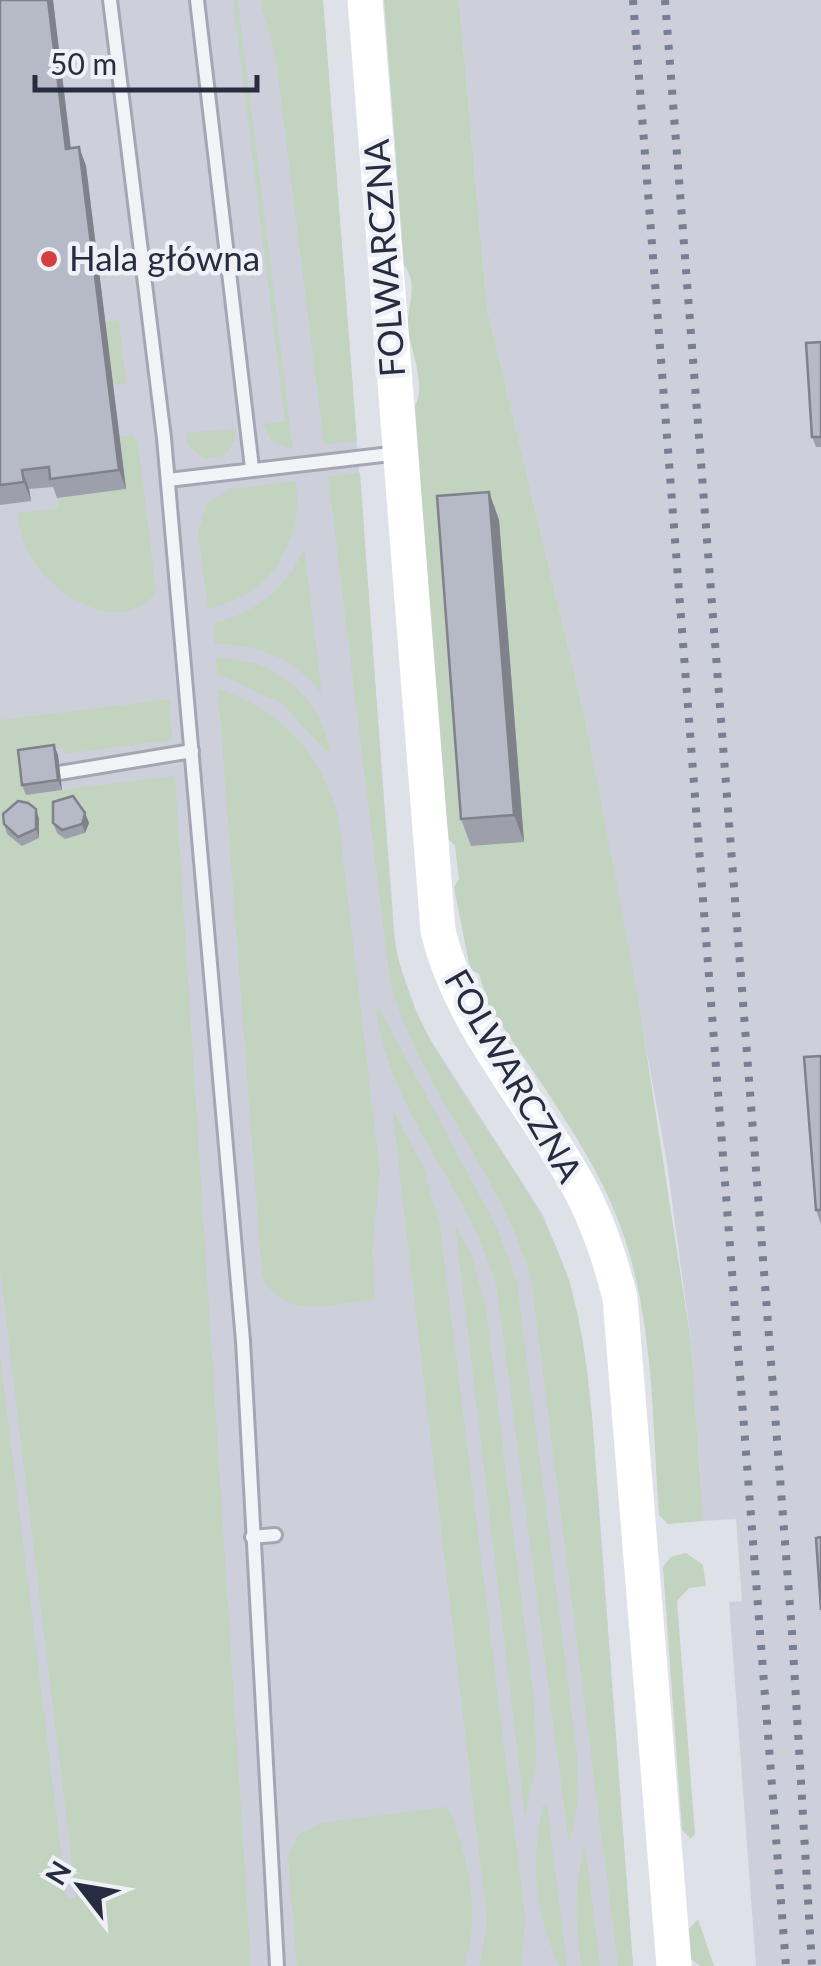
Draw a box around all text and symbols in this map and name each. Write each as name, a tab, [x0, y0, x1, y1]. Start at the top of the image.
scale bar	[35, 30, 258, 92]
text: 50 m	[50, 45, 117, 81]
street label: FOLWARCZNA	[354, 138, 412, 378]
place label: Hala główna	[69, 236, 260, 278]
marker: Hala główna	[38, 248, 60, 270]
street label: FOLWARCZNA	[437, 961, 593, 1189]
north arrow	[30, 1836, 130, 1936]
text: N	[38, 1855, 78, 1891]

